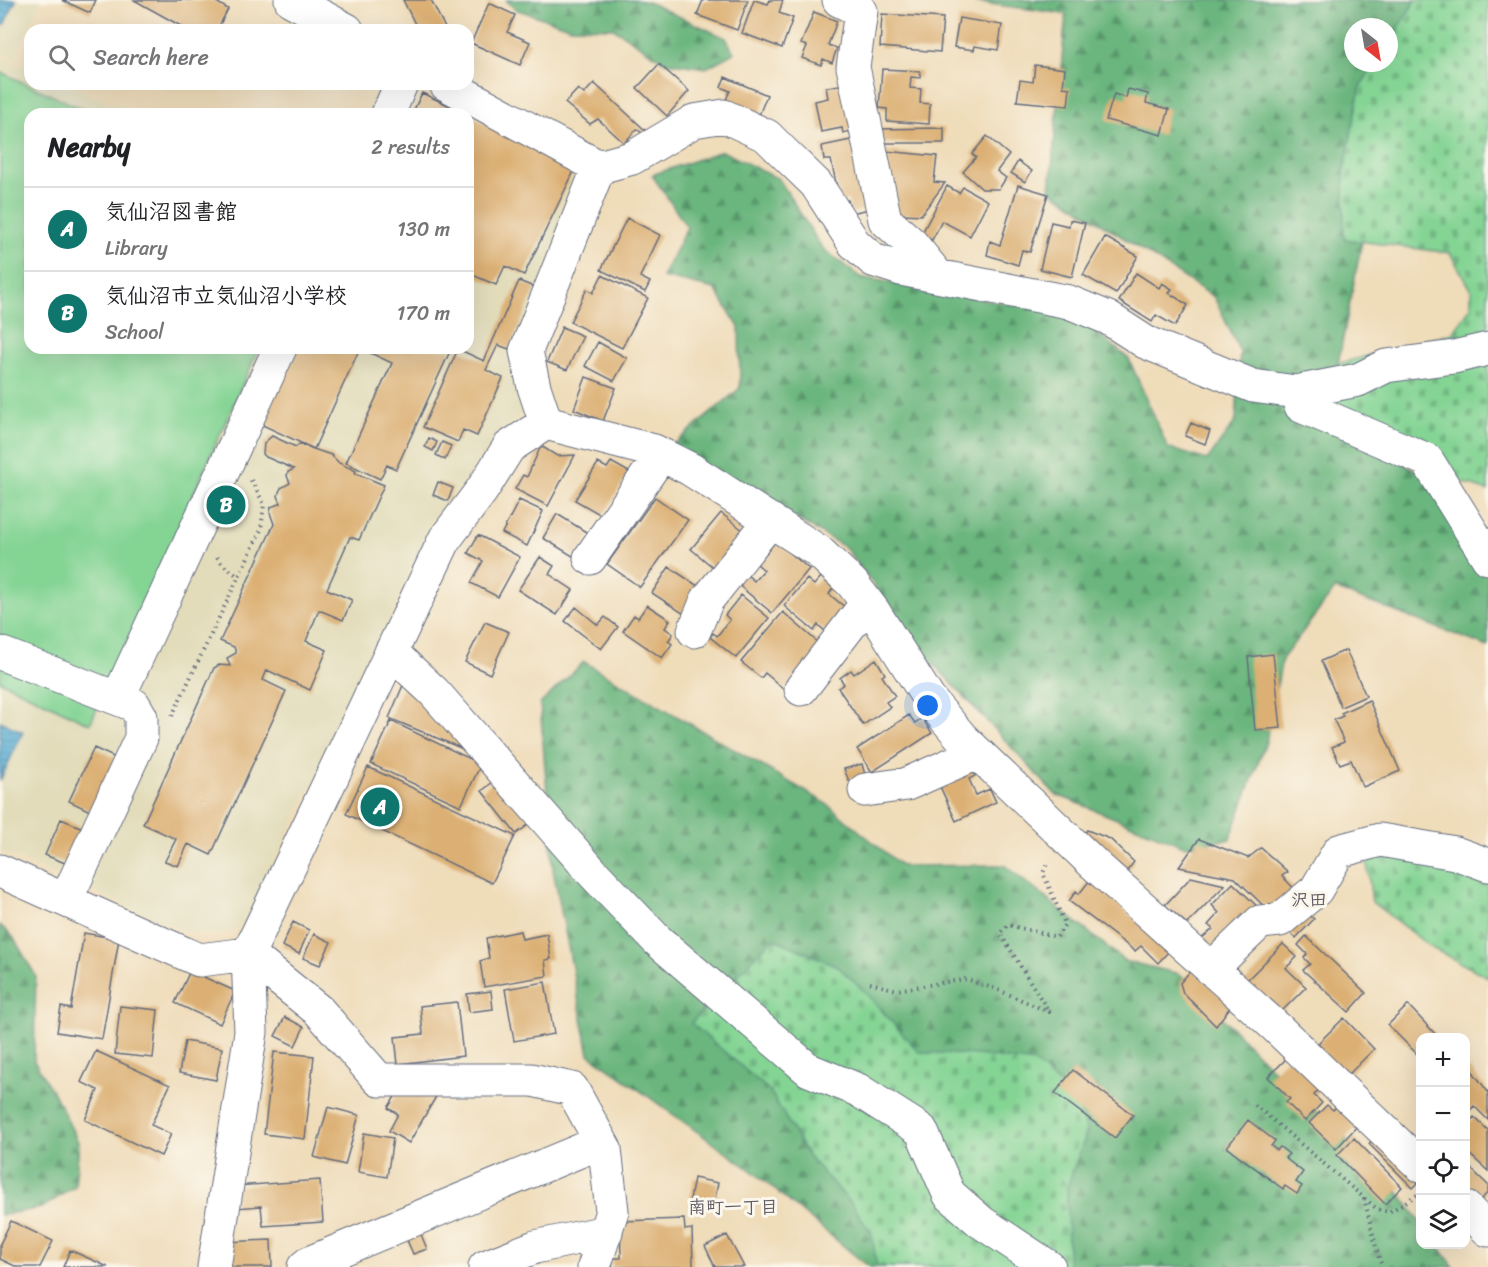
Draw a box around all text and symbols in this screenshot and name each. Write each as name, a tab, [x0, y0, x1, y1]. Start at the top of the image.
north arrow	[1344, 18, 1398, 72]
search box	[24, 24, 474, 90]
text: Search here	[93, 38, 209, 77]
icon: search	[45, 41, 78, 74]
text: Nearby	[48, 124, 130, 170]
text: 2 results	[371, 130, 450, 165]
text: 気仙沼図書館	[105, 192, 237, 231]
text: A	[61, 212, 74, 247]
text: 130 m	[397, 212, 450, 247]
text: Library	[105, 231, 168, 266]
text: 気仙沼市立気仙沼小学校	[105, 276, 347, 315]
text: B	[61, 296, 74, 331]
text: 170 m	[397, 296, 450, 331]
text: School	[105, 315, 164, 350]
pin: B	[206, 482, 246, 528]
your location	[913, 691, 942, 720]
pin: A	[360, 784, 400, 830]
district label: 沢田	[1291, 884, 1327, 916]
map controls	[1416, 1033, 1470, 1249]
button: +	[1416, 1033, 1470, 1087]
button: −	[1416, 1087, 1470, 1141]
button: locate	[1416, 1141, 1470, 1195]
district label: 南町一丁目	[688, 1191, 778, 1223]
button: layers	[1416, 1195, 1470, 1249]

